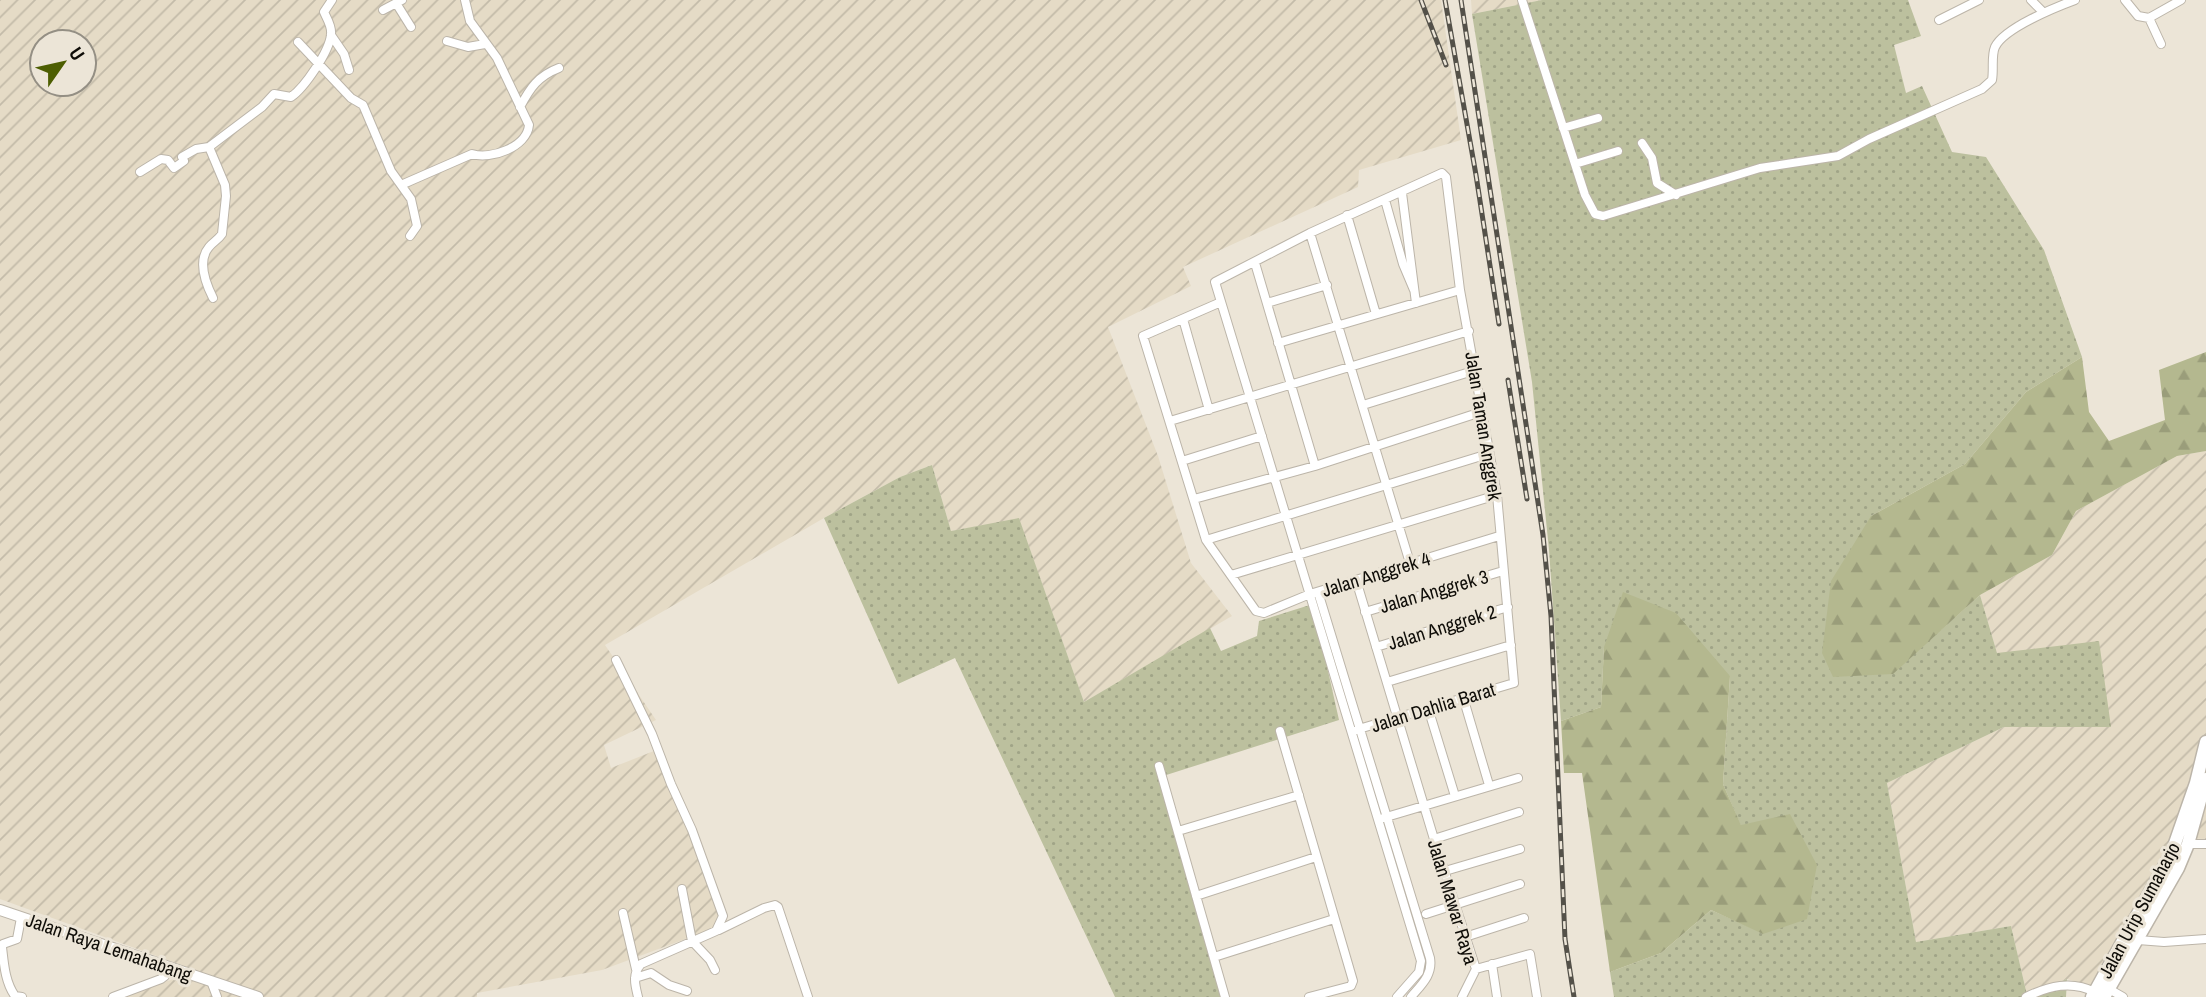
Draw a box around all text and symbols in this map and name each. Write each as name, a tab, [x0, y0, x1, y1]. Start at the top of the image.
north arrow	[28, 28, 98, 98]
text: U	[63, 42, 91, 65]
street label: Jalan Taman Anggrek	[1459, 350, 1509, 502]
street label: Jalan Anggrek 4	[1319, 545, 1434, 603]
street label: Jalan Anggrek 3	[1377, 563, 1491, 619]
street label: Jalan Anggrek 2	[1385, 598, 1499, 656]
street label: Jalan Dahlia Barat	[1368, 676, 1499, 738]
street label: Jalan Mawar Raya	[1422, 837, 1484, 968]
street label: Jalan Urip Sumaharjo	[2092, 837, 2186, 983]
street label: Jalan Raya Lemahabang	[23, 907, 195, 988]

